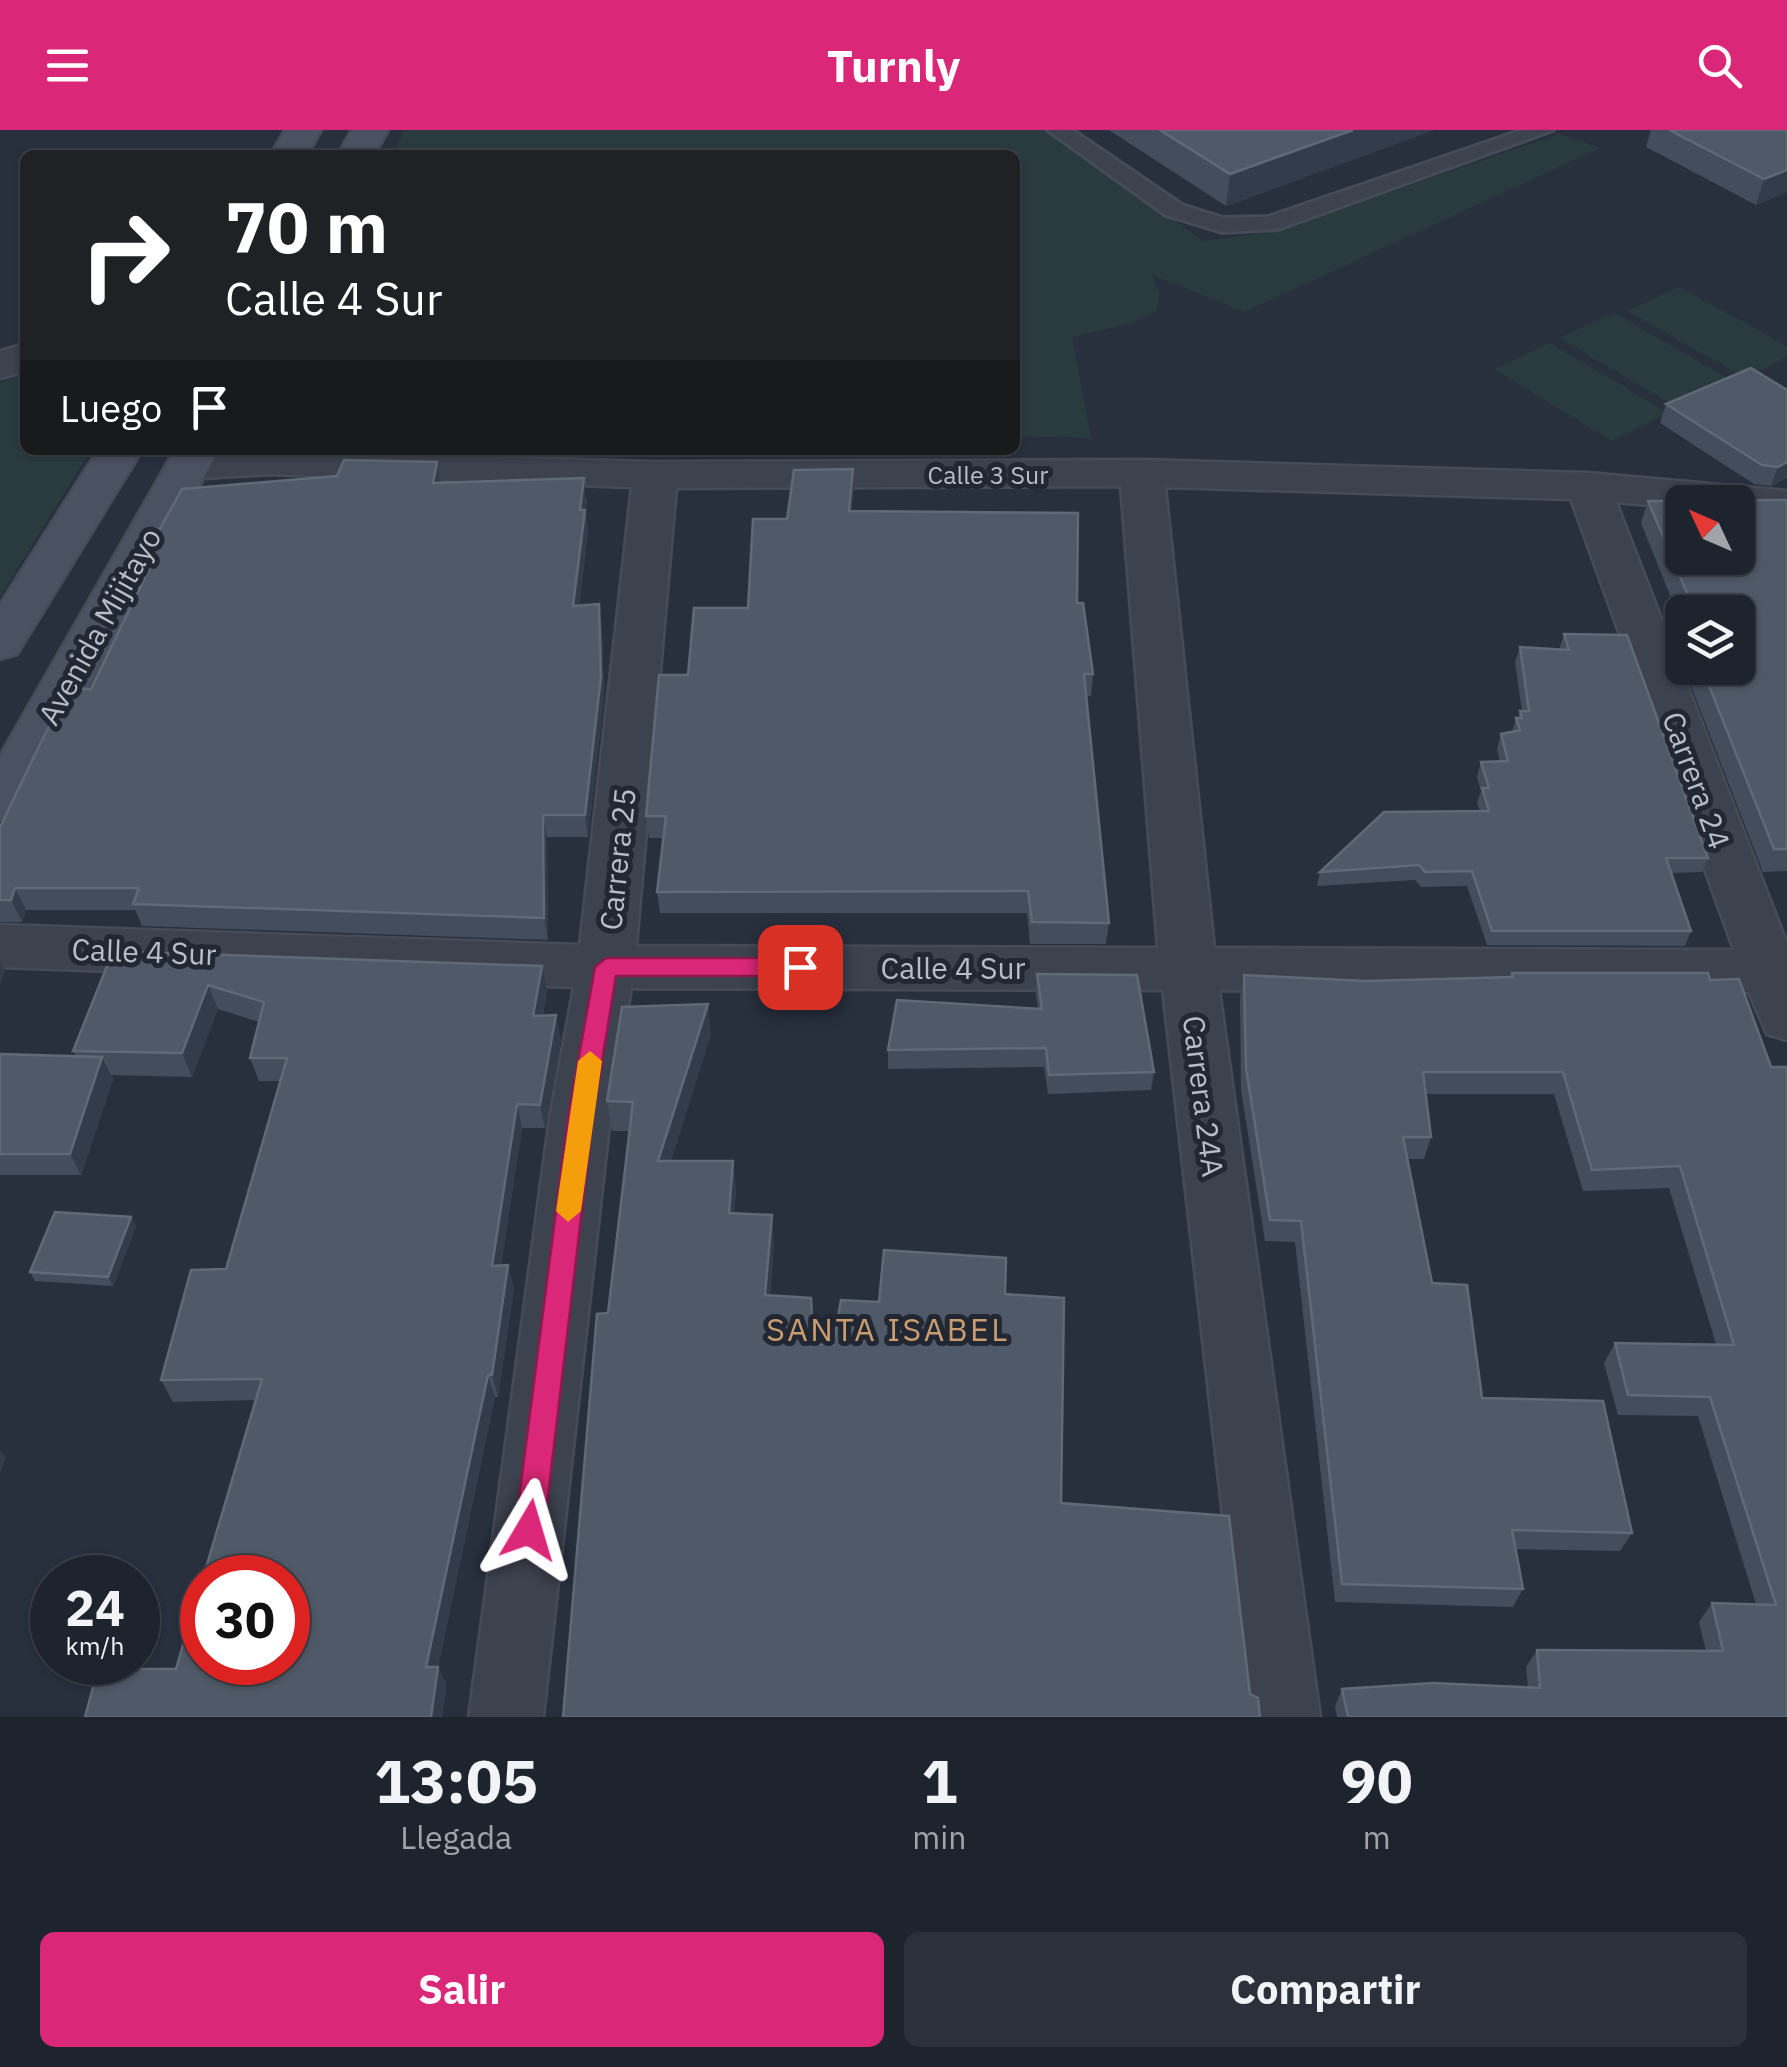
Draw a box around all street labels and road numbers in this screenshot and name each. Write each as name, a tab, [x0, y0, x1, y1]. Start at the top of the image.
street label: Calle 3 Sur	[928, 458, 1048, 491]
street label: Avenida Mijitayo	[29, 521, 169, 731]
street label: Carrera 24	[1654, 706, 1740, 854]
street label: Carrera 25	[590, 786, 644, 932]
street label: Calle 4 Sur	[71, 929, 217, 973]
street label: Calle 4 Sur	[881, 948, 1025, 987]
street label: Carrera 24A	[1175, 1013, 1233, 1179]

